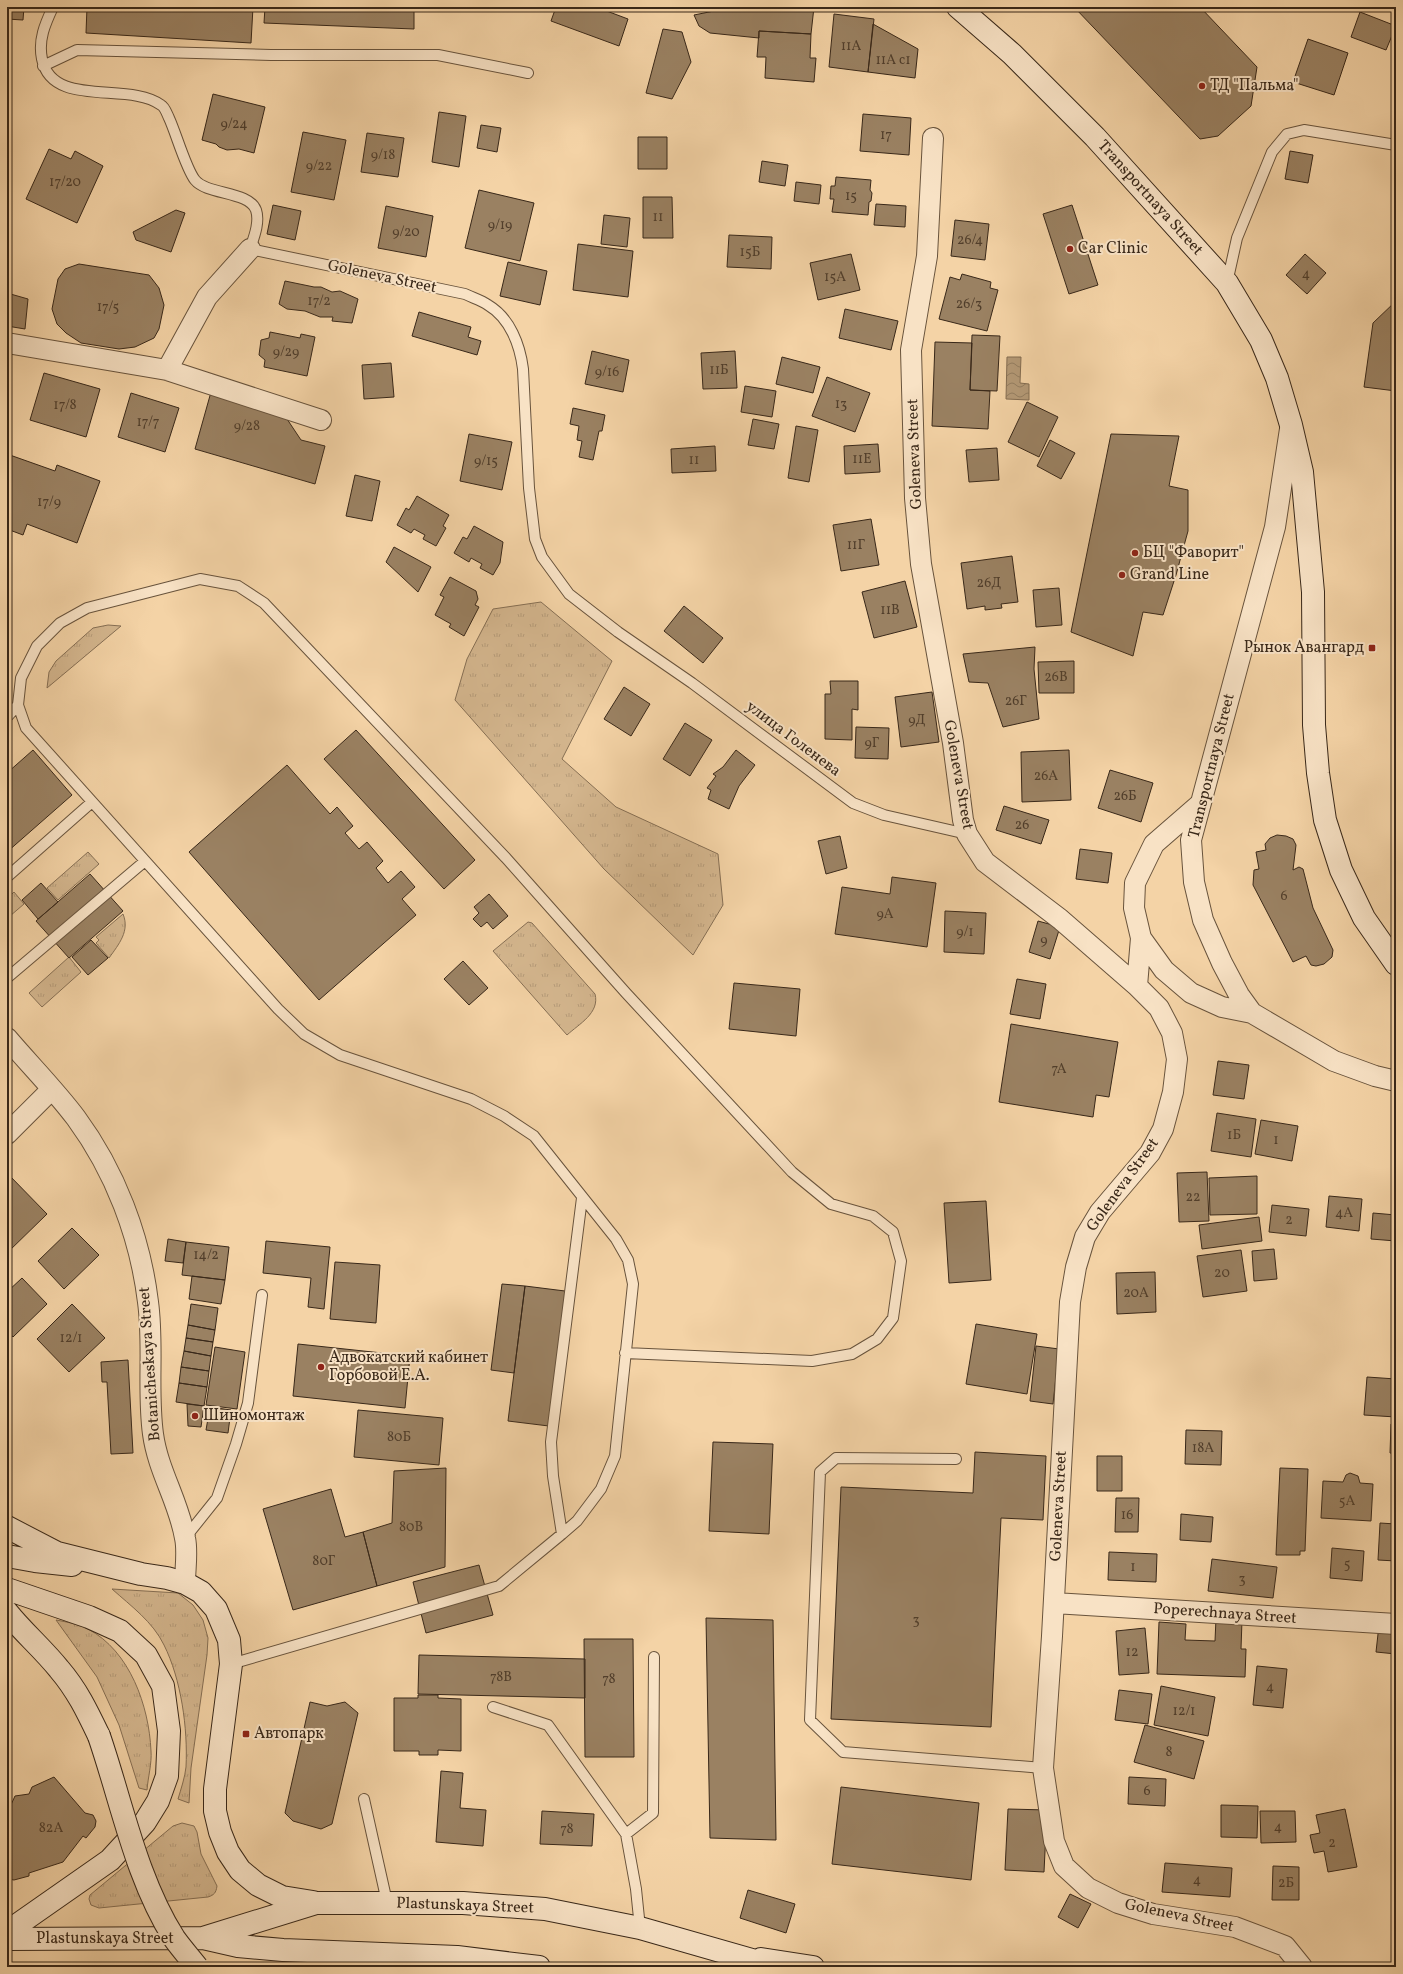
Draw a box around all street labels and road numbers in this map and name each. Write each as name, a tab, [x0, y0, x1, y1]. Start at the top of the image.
street label: Transportnaya Street	[1092, 135, 1208, 261]
street label: Goleneva Street	[325, 255, 439, 299]
street label: Goleneva Street	[902, 398, 928, 510]
street label: Transportnaya Street	[1183, 691, 1241, 841]
street label: улица Голенева	[741, 696, 845, 782]
street label: Goleneva Street	[938, 718, 979, 832]
street label: Goleneva Street	[1081, 1133, 1165, 1236]
street label: Botanicheskaya Street	[134, 1285, 166, 1442]
street label: Goleneva Street	[1045, 1450, 1073, 1562]
street label: Poperechnaya Street	[1153, 1598, 1298, 1630]
street label: Plastunskaya Street	[396, 1893, 535, 1919]
street label: Goleneva Street	[1122, 1894, 1236, 1938]
street label: Plastunskaya Street	[36, 1928, 174, 1950]

